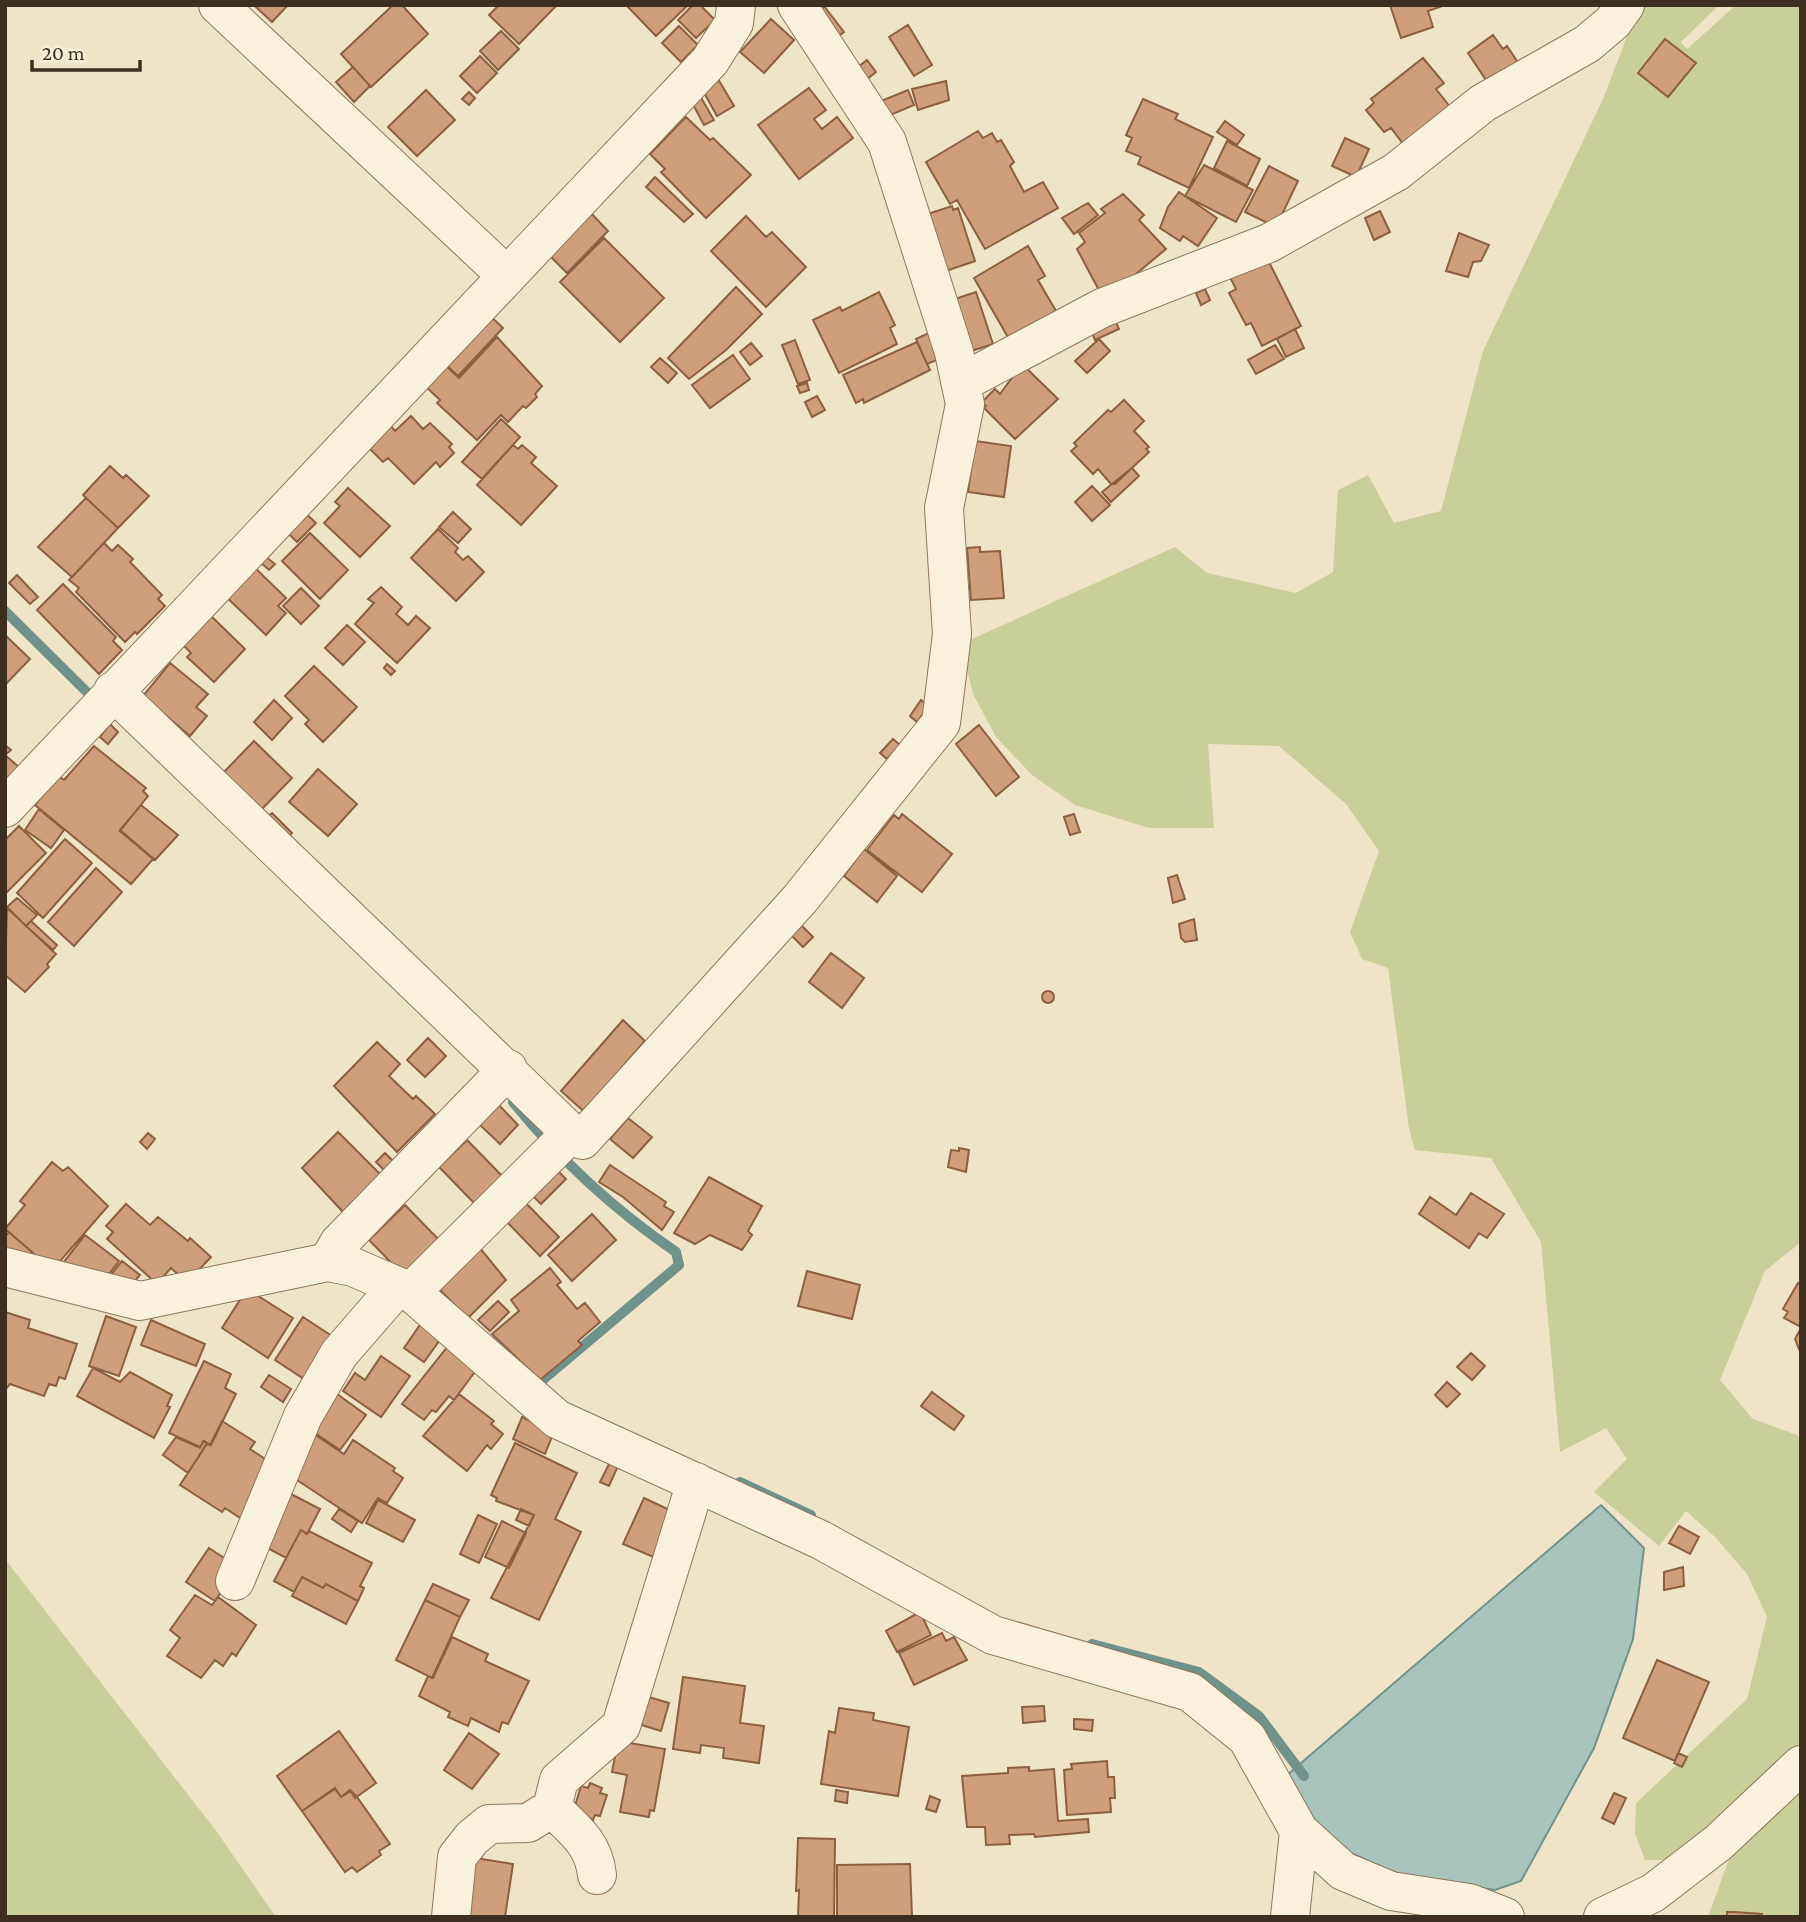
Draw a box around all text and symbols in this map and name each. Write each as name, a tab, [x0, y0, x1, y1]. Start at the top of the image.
scale bar	[32, 28, 140, 72]
text: 20 m	[42, 41, 85, 65]

